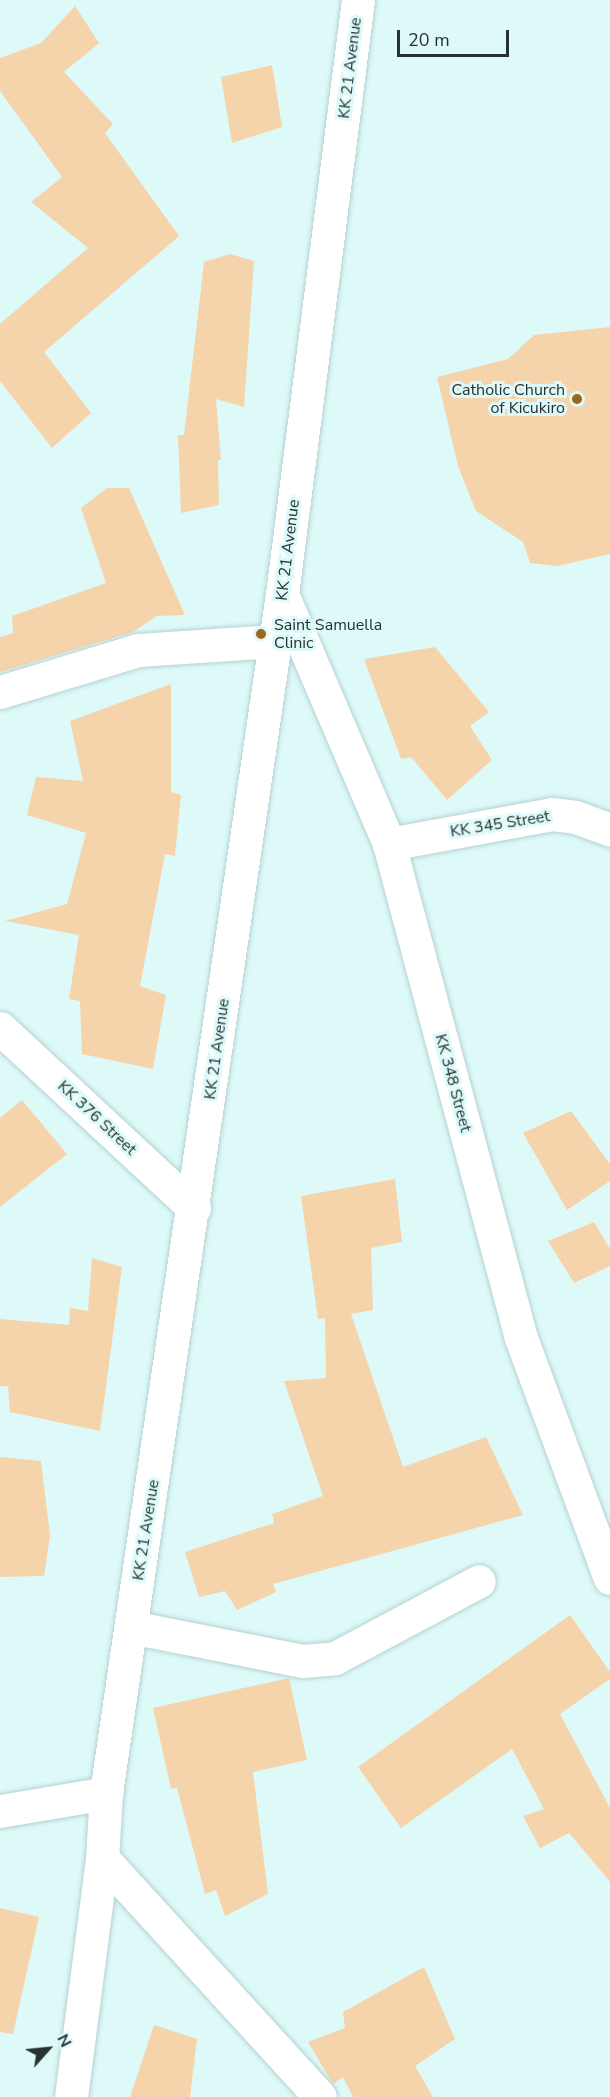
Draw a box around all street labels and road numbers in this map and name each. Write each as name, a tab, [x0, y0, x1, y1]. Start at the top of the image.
street label: KK 21 Avenue	[334, 16, 366, 120]
street label: KK 21 Avenue	[272, 498, 304, 602]
street label: KK 345 Street	[449, 807, 551, 841]
street label: KK 21 Avenue	[200, 997, 234, 1101]
street label: KK 348 Street	[431, 1032, 475, 1134]
street label: KK 376 Street	[54, 1077, 140, 1159]
street label: KK 21 Avenue	[129, 1478, 163, 1582]

